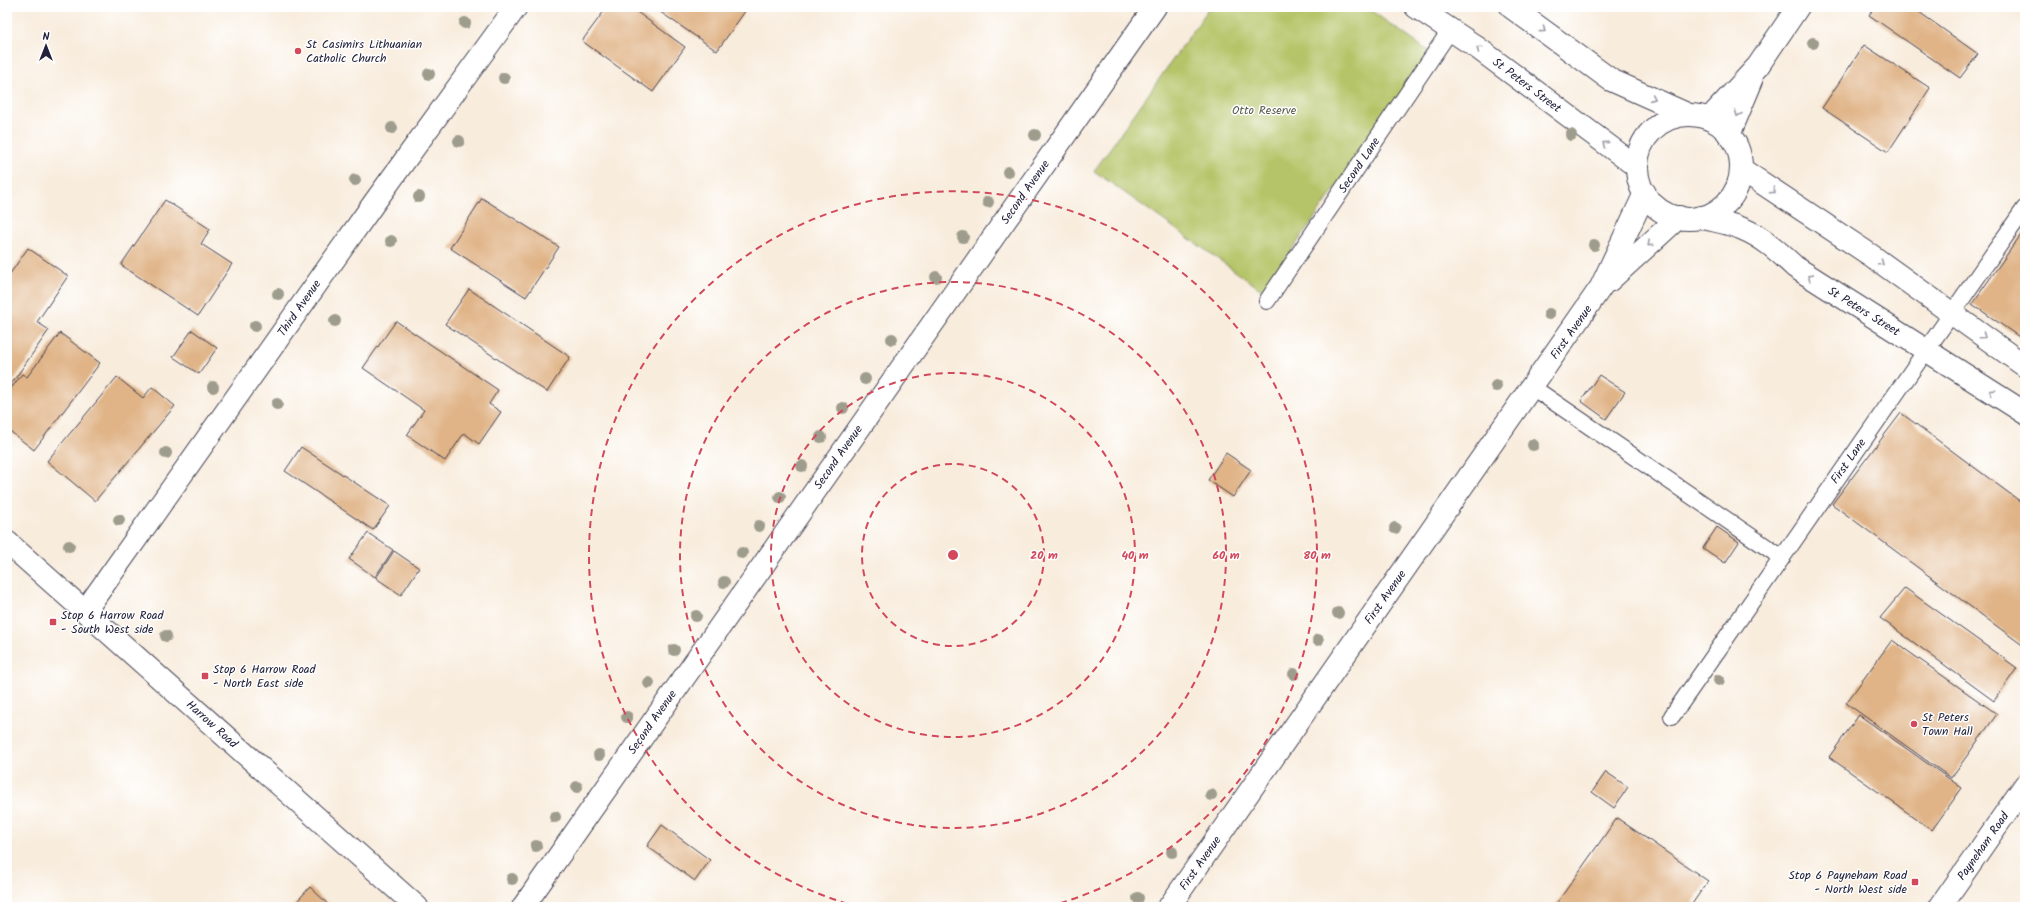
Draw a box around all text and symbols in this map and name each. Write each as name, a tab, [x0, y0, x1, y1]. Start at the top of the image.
one-way arrow	[1539, 25, 1546, 33]
north arrow	[26, 26, 66, 66]
text: N	[43, 28, 50, 46]
place label: St Casimirs Lithuanian Catholic Church	[306, 35, 422, 68]
marker: St Casimirs Lithuanian Catholic Church	[293, 46, 303, 56]
one-way arrow	[1476, 47, 1483, 54]
street label: St Peters Street	[1488, 53, 1565, 118]
one-way arrow	[1649, 94, 1656, 102]
park label: Otto Reserve	[1232, 101, 1297, 120]
one-way arrow	[1735, 109, 1743, 117]
street label: Second Lane	[1334, 133, 1385, 197]
one-way arrow	[1603, 141, 1610, 148]
street label: Second Avenue	[996, 156, 1055, 228]
one-way arrow	[1769, 186, 1776, 193]
one-way arrow	[1647, 239, 1655, 246]
one-way arrow	[1877, 258, 1884, 265]
one-way arrow	[1807, 274, 1814, 281]
street label: Third Avenue	[273, 275, 326, 341]
street label: St Peters Street	[1824, 282, 1904, 341]
street label: First Avenue	[1546, 301, 1598, 364]
one-way arrow	[1978, 331, 1985, 338]
one-way arrow	[1989, 389, 1996, 397]
street label: Second Avenue	[809, 421, 868, 493]
street label: First Lane	[1826, 434, 1871, 488]
text: 20 m	[1030, 546, 1058, 565]
text: 40 m	[1121, 546, 1149, 565]
text: 60 m	[1212, 546, 1240, 565]
text: 80 m	[1303, 546, 1331, 565]
centre of rings	[946, 548, 960, 562]
street label: First Avenue	[1360, 566, 1412, 629]
place label: Stop 6 Harrow Road - South West side	[61, 606, 164, 639]
marker: Stop 6 Harrow Road - South West side	[48, 617, 58, 627]
place label: Stop 6 Harrow Road - North East side	[213, 660, 316, 693]
marker: Stop 6 Harrow Road - North East side	[200, 671, 210, 681]
street label: Second Avenue	[623, 686, 682, 758]
street label: Harrow Road	[182, 696, 243, 754]
place label: St Peters Town Hall	[1922, 708, 1973, 741]
marker: St Peters Town Hall	[1909, 719, 1919, 729]
street label: Payneham Road	[1953, 807, 2015, 885]
street label: First Avenue	[1175, 832, 1227, 895]
place label: Stop 6 Payneham Road - North West side	[1788, 866, 1908, 899]
marker: Stop 6 Payneham Road - North West side	[1910, 877, 1920, 887]

